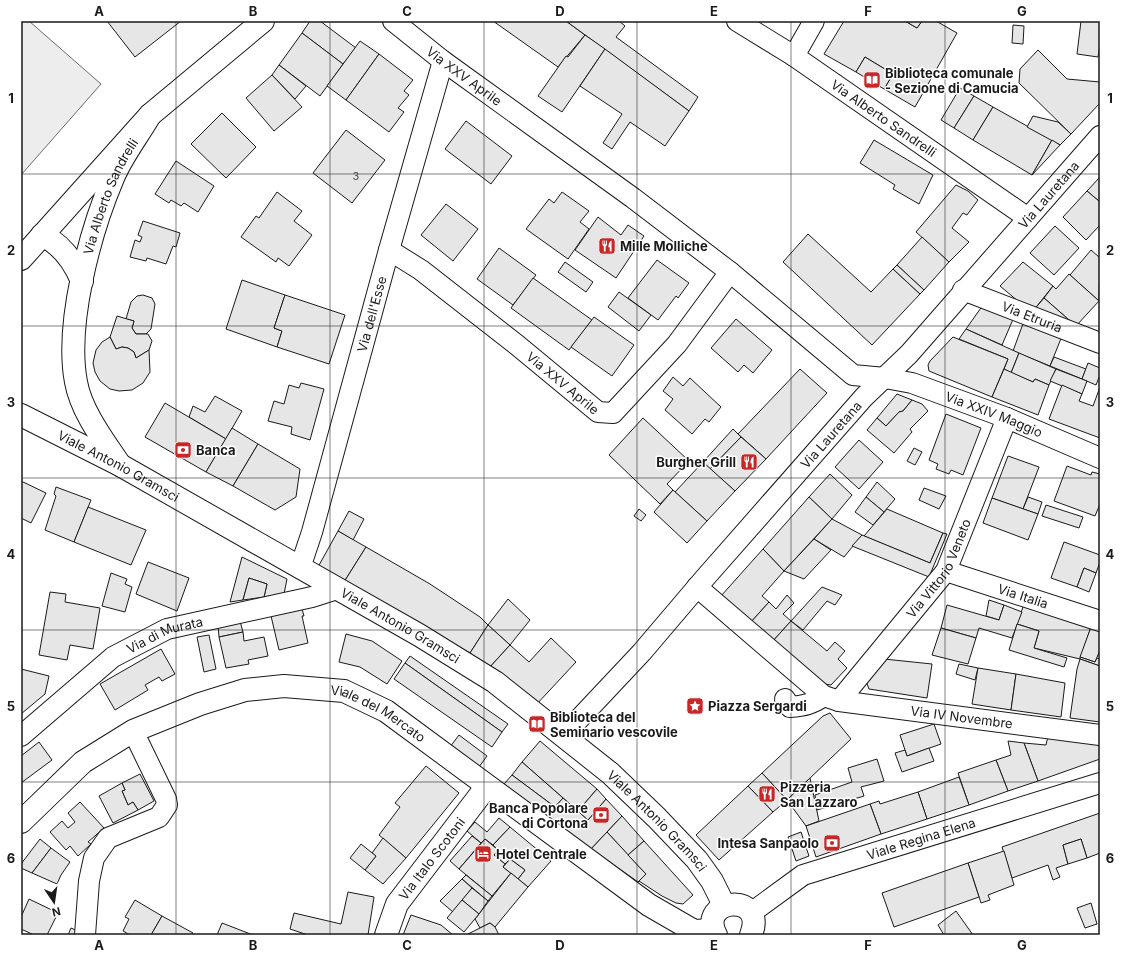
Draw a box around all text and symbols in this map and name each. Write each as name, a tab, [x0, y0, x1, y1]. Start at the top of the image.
text: A	[94, 3, 104, 19]
text: B	[249, 3, 258, 19]
text: C	[402, 3, 412, 19]
text: D	[555, 3, 565, 19]
text: E	[710, 3, 718, 19]
text: F	[864, 3, 872, 19]
text: G	[1017, 3, 1027, 19]
street label: Via XXV Aprile	[423, 43, 505, 109]
place label: Biblioteca comunale - Sezione di Camucia	[885, 65, 1019, 96]
library icon: Biblioteca comunale - Sezione di Camucia	[862, 70, 882, 90]
street label: Via Alberto Sandrelli	[828, 76, 939, 160]
text: 1	[8, 90, 14, 106]
text: 1	[1107, 90, 1113, 106]
street label: Via Alberto Sandrelli	[80, 135, 141, 256]
street label: Via Lauretana	[1015, 158, 1082, 232]
house number: 3	[353, 169, 360, 183]
restaurant icon: Mille Molliche	[597, 236, 617, 256]
place label: Mille Molliche	[620, 238, 708, 254]
text: 2	[7, 242, 15, 258]
text: 2	[1106, 242, 1114, 258]
street label: Via dell'Esse	[354, 274, 390, 354]
street label: Via Etruria	[1000, 298, 1064, 336]
street label: Via XXV Aprile	[523, 348, 602, 418]
street label: Via XXIV Maggio	[943, 388, 1045, 440]
text: 3	[7, 394, 15, 410]
text: 3	[1106, 394, 1114, 410]
street label: Via Lauretana	[797, 398, 865, 472]
street label: Viale Antonio Gramsci	[55, 427, 182, 505]
bank icon: Banca	[173, 440, 193, 460]
place label: Banca	[196, 442, 236, 458]
restaurant icon: Burgher Grill	[739, 452, 759, 472]
place label: Burgher Grill	[656, 454, 736, 470]
street label: Via Vittorio Veneto	[903, 516, 974, 621]
text: 4	[7, 546, 16, 562]
text: 4	[1106, 546, 1115, 562]
street label: Via Italia	[996, 580, 1050, 612]
street label: Viale Antonio Gramsci	[338, 584, 463, 666]
street label: Via di Murata	[124, 613, 204, 657]
street label: Viale del Mercato	[330, 682, 429, 746]
place icon: Piazza Sergardi	[685, 696, 705, 716]
text: 5	[7, 698, 15, 714]
place label: Piazza Sergardi	[708, 698, 807, 714]
text: 5	[1106, 698, 1114, 714]
street label: Via IV Novembre	[910, 702, 1014, 732]
place label: Biblioteca del Seminario vescovile	[550, 709, 678, 740]
library icon: Biblioteca del Seminario vescovile	[527, 714, 547, 734]
street label: Viale Antonio Gramsci	[604, 767, 710, 874]
place label: Pizzeria San Lazzaro	[780, 779, 858, 810]
restaurant icon: Pizzeria San Lazzaro	[757, 784, 777, 804]
place label: Banca Popolare di Cortona	[489, 800, 588, 831]
bank icon: Banca Popolare di Cortona	[591, 805, 611, 825]
street label: Via Italo Scotoni	[395, 814, 468, 903]
street label: Viale Regina Elena	[865, 814, 977, 863]
bank icon: Intesa Sanpaolo	[822, 833, 842, 853]
place label: Intesa Sanpaolo	[717, 835, 819, 851]
hotel icon: Hotel Centrale	[473, 844, 493, 864]
place label: Hotel Centrale	[496, 846, 587, 862]
text: 6	[7, 850, 15, 866]
text: 6	[1106, 850, 1114, 866]
north arrow	[34, 882, 74, 922]
text: N	[51, 904, 62, 920]
text: A	[94, 937, 104, 953]
text: B	[249, 937, 258, 953]
text: C	[402, 937, 412, 953]
text: D	[555, 937, 565, 953]
text: E	[710, 937, 718, 953]
text: F	[864, 937, 872, 953]
text: G	[1017, 937, 1027, 953]

